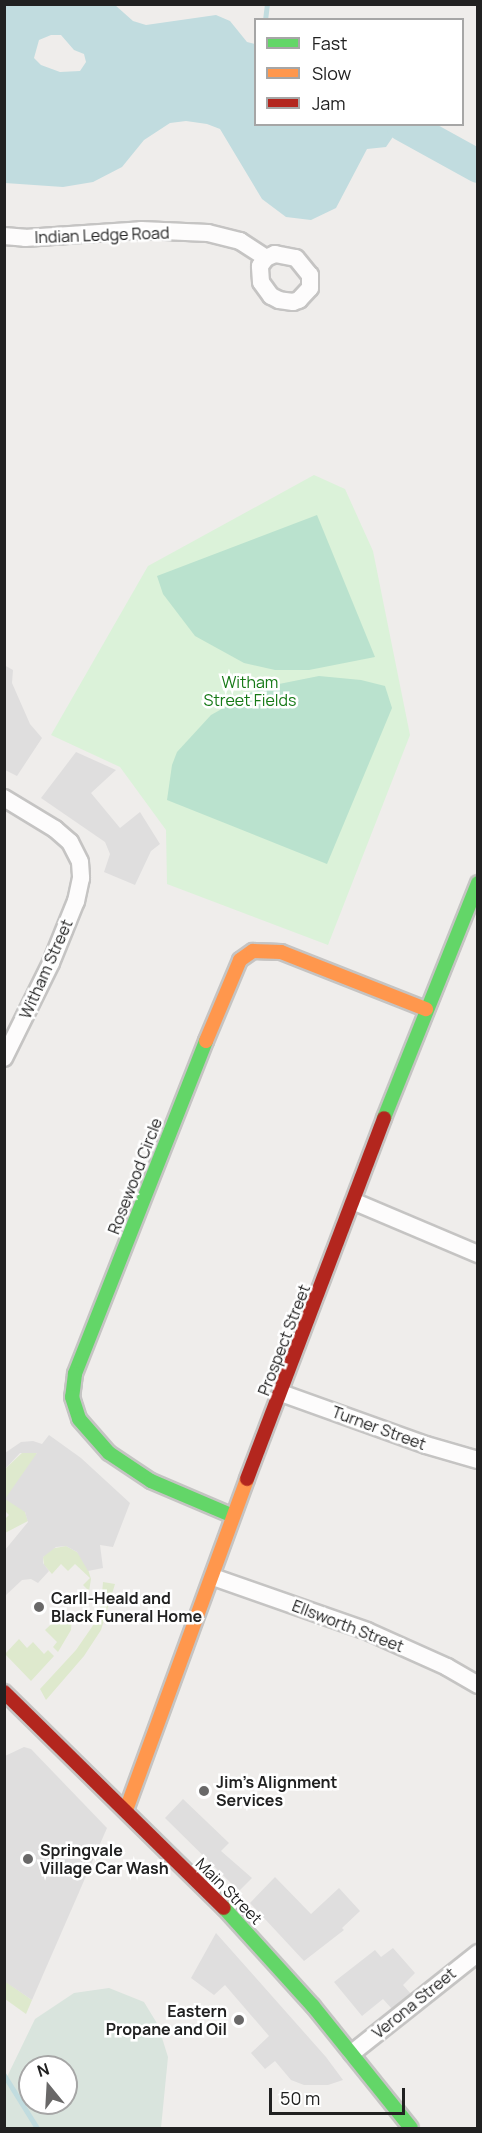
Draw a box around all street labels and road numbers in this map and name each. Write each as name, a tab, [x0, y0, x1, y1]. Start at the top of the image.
street label: Indian Ledge Road	[34, 223, 170, 247]
street label: Witham Street	[15, 916, 77, 1022]
street label: Rosewood Circle	[104, 1115, 166, 1237]
street label: Prospect Street	[254, 1282, 314, 1398]
street label: Turner Street	[329, 1402, 429, 1454]
street label: Ellsworth Street	[289, 1596, 407, 1656]
street label: Main Street	[192, 1854, 266, 1928]
street label: Verona Street	[368, 1964, 460, 2042]

